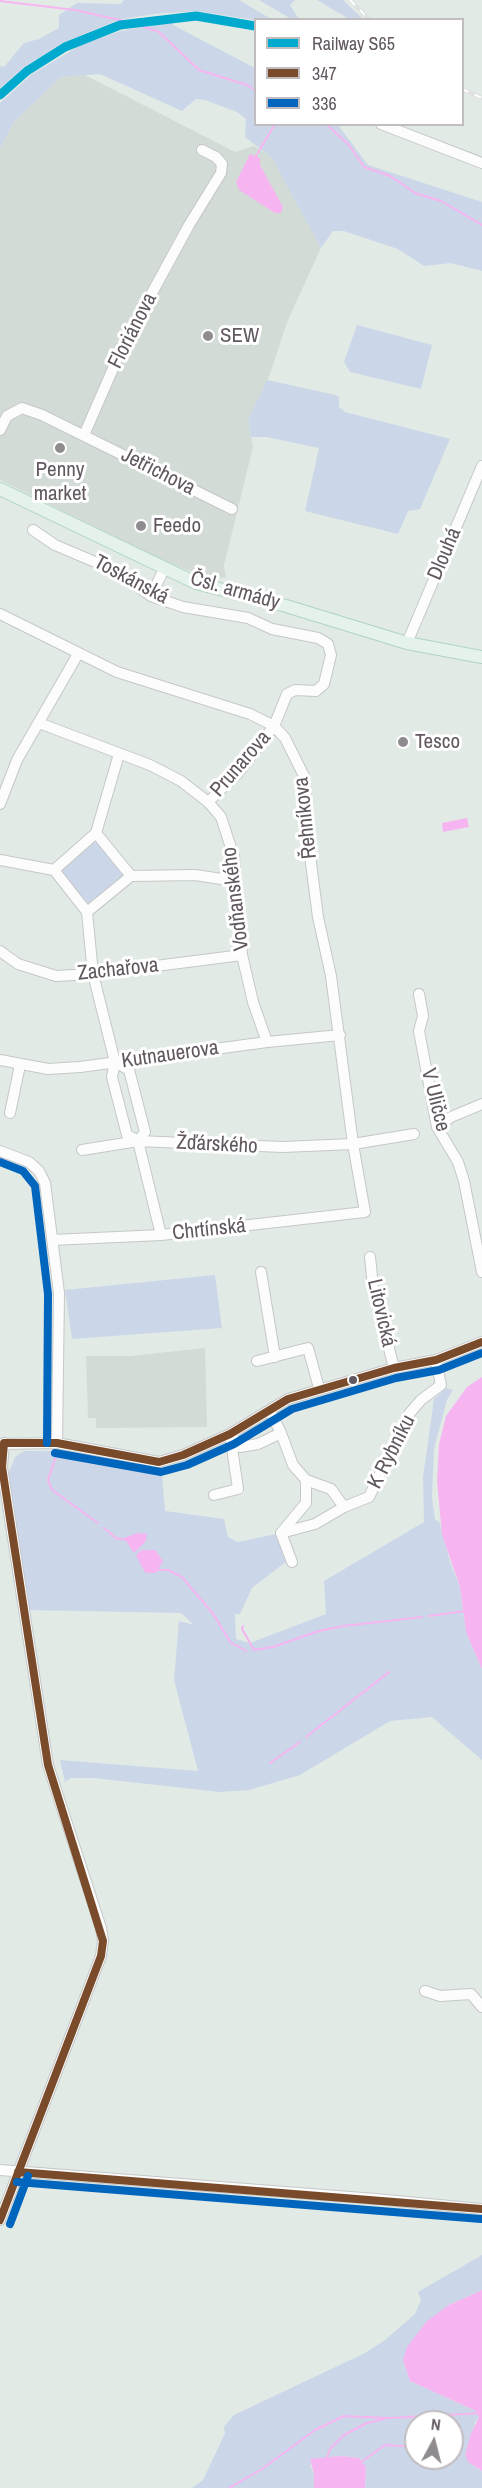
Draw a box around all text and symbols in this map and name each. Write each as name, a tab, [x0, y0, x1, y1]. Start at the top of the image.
legend	[254, 18, 464, 126]
text: Railway S65	[312, 31, 395, 56]
text: 347	[312, 61, 337, 86]
text: 336	[312, 91, 337, 116]
street label: Floriánova	[103, 289, 163, 373]
place label: SEW	[220, 323, 259, 349]
marker: SEW	[201, 329, 215, 343]
marker: Penny market	[53, 441, 67, 455]
street label: Jetřichova	[117, 443, 199, 501]
place label: Penny market	[34, 457, 86, 507]
place label: Feedo	[153, 513, 201, 539]
marker: Feedo	[134, 519, 148, 533]
street label: Dlouhá	[423, 524, 467, 584]
street label: Toskánská	[89, 550, 173, 610]
street label: Čsl. armády	[187, 566, 283, 616]
street label: Prunarova	[205, 726, 277, 802]
place label: Tesco	[415, 729, 460, 755]
marker: Tesco	[396, 735, 410, 749]
street label: Řehníkova	[289, 776, 323, 860]
street label: Vodňanského	[217, 846, 255, 952]
street label: Zachařova	[76, 953, 160, 987]
street label: Kutnauerova	[120, 1036, 220, 1074]
street label: V Uličce	[415, 1066, 455, 1134]
street label: Žďárského	[176, 1130, 258, 1160]
street label: Chrtínská	[171, 1214, 247, 1246]
street label: Litovická	[361, 1277, 401, 1349]
unlabelled marker	[347, 1374, 359, 1386]
street label: K Rybníku	[363, 1411, 421, 1493]
north arrow	[404, 2410, 464, 2470]
text: N	[430, 2413, 442, 2436]

